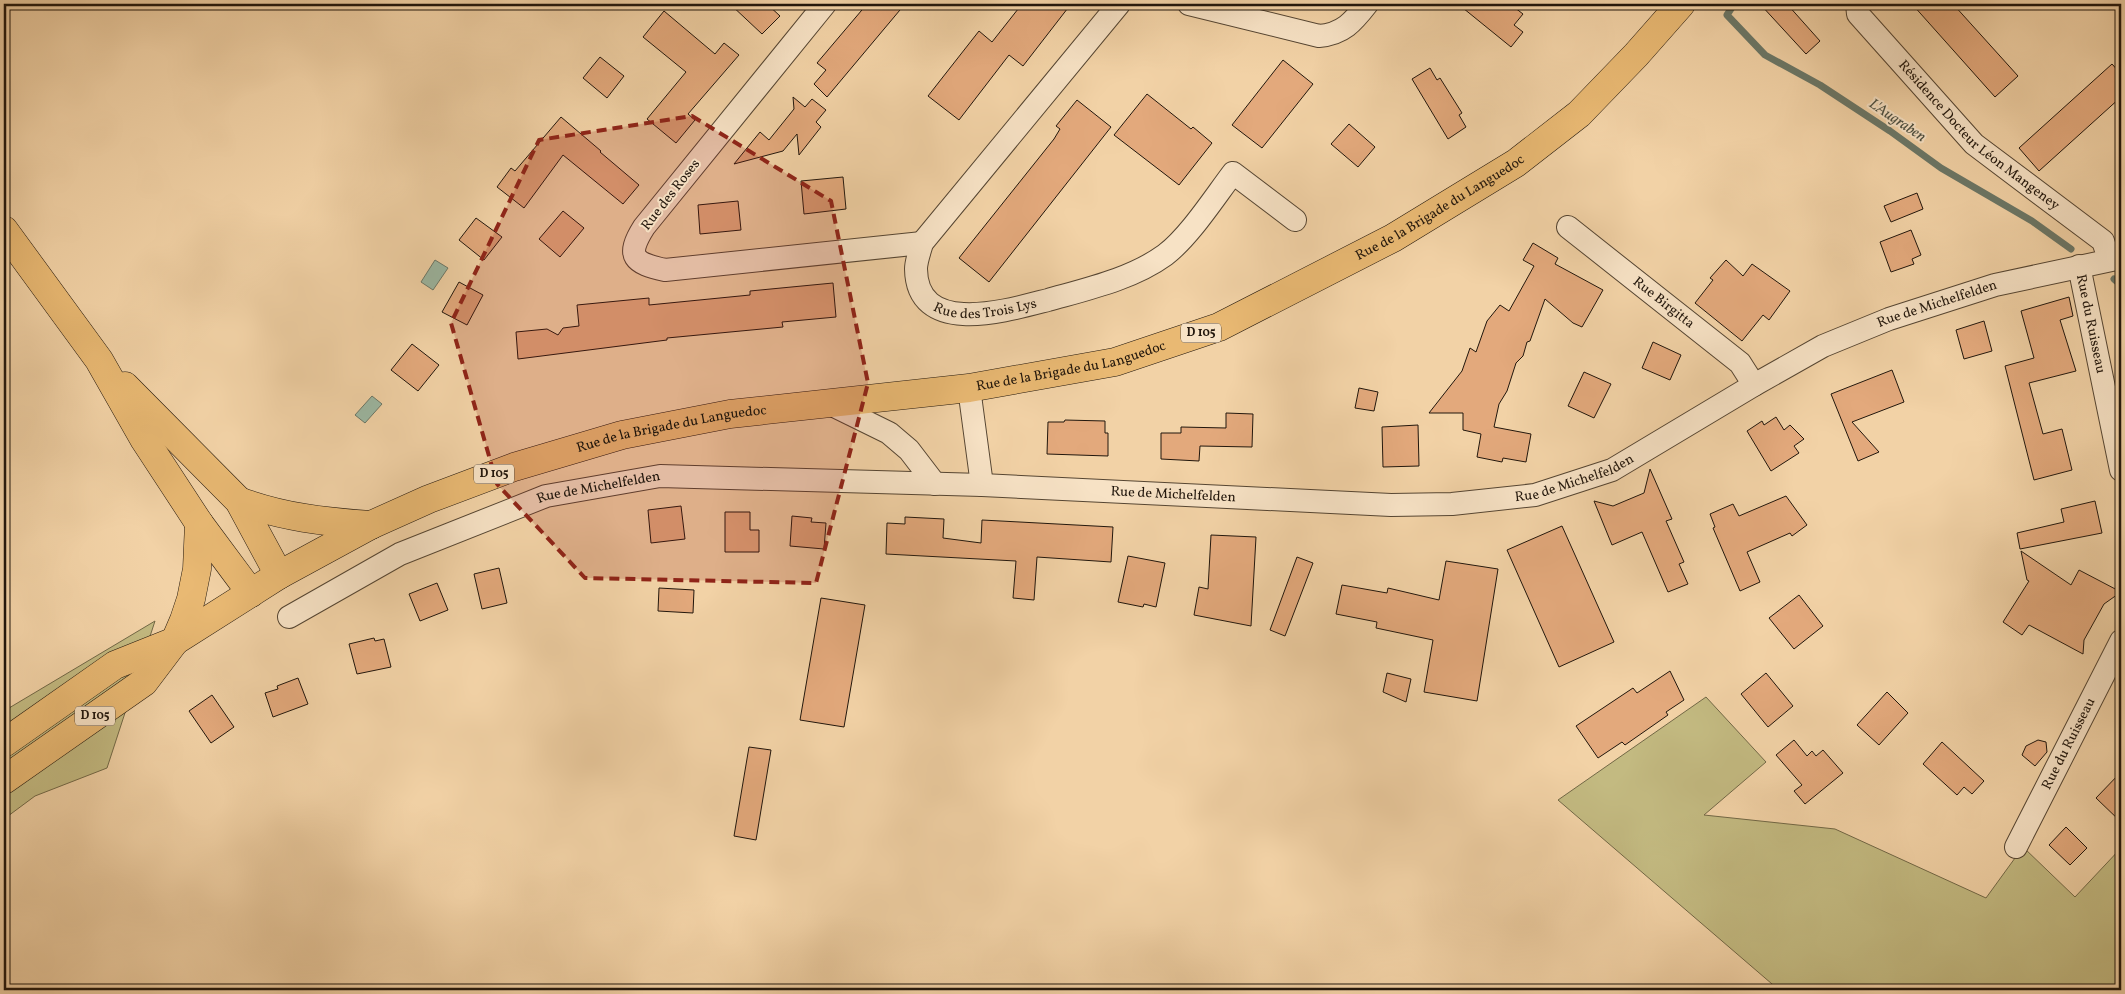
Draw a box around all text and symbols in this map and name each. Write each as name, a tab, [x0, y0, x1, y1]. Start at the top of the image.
street label: Résidence Docteur Léon Mangeney	[1894, 56, 2064, 215]
water label: L'Augraben	[1864, 94, 1930, 148]
street label: Rue de la Brigade du Languedoc	[1352, 150, 1529, 265]
street label: Rue des Roses	[637, 155, 705, 235]
street label: Rue Birgitta	[1629, 272, 1699, 333]
street label: Rue du Ruisseau	[2071, 273, 2110, 375]
street label: Rue de Michelfelden	[1874, 275, 2000, 332]
street label: Rue des Trois Lys	[930, 294, 1039, 324]
road number: D 105	[1181, 323, 1221, 342]
street label: Rue de la Brigade du Languedoc	[975, 336, 1168, 396]
street label: Rue de la Brigade du Languedoc	[574, 401, 767, 457]
street label: Rue de Michelfelden	[1514, 449, 1638, 507]
road number: D 105	[474, 464, 514, 484]
street label: Rue de Michelfelden	[534, 467, 662, 508]
street label: Rue de Michelfelden	[1110, 482, 1236, 507]
street label: Rue du Ruisseau	[2037, 694, 2100, 793]
road number: D 105	[75, 706, 115, 726]

